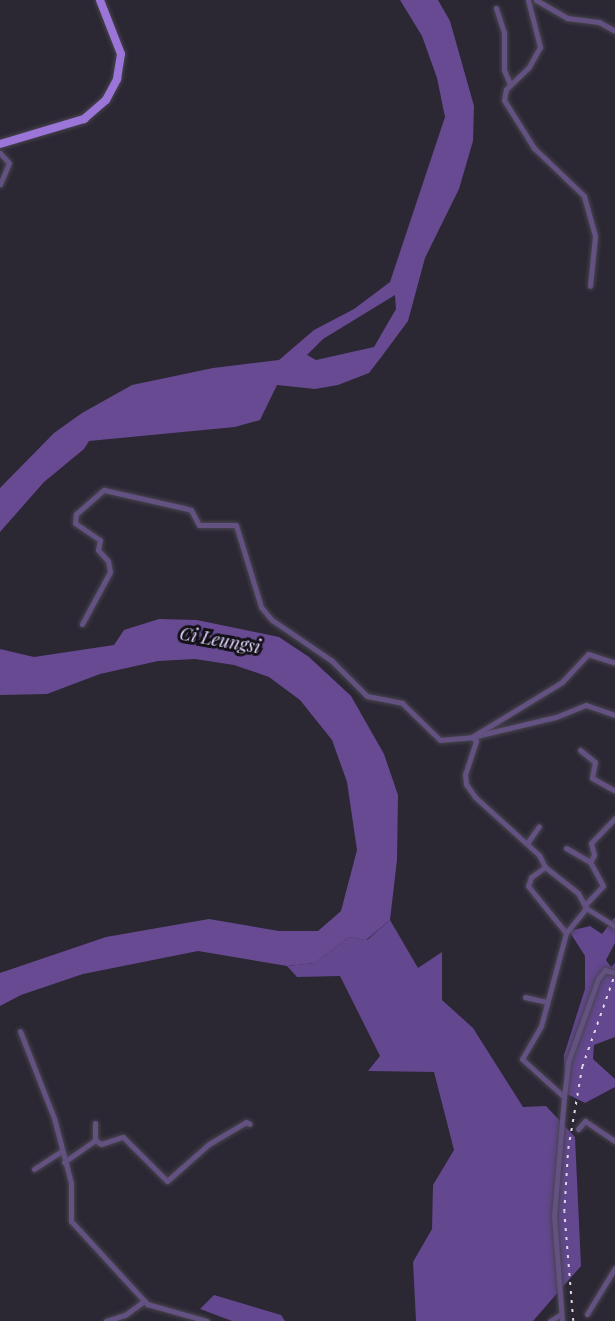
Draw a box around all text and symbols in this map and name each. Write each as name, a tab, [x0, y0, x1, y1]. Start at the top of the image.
water label: Ci Leungsi	[178, 622, 262, 658]

